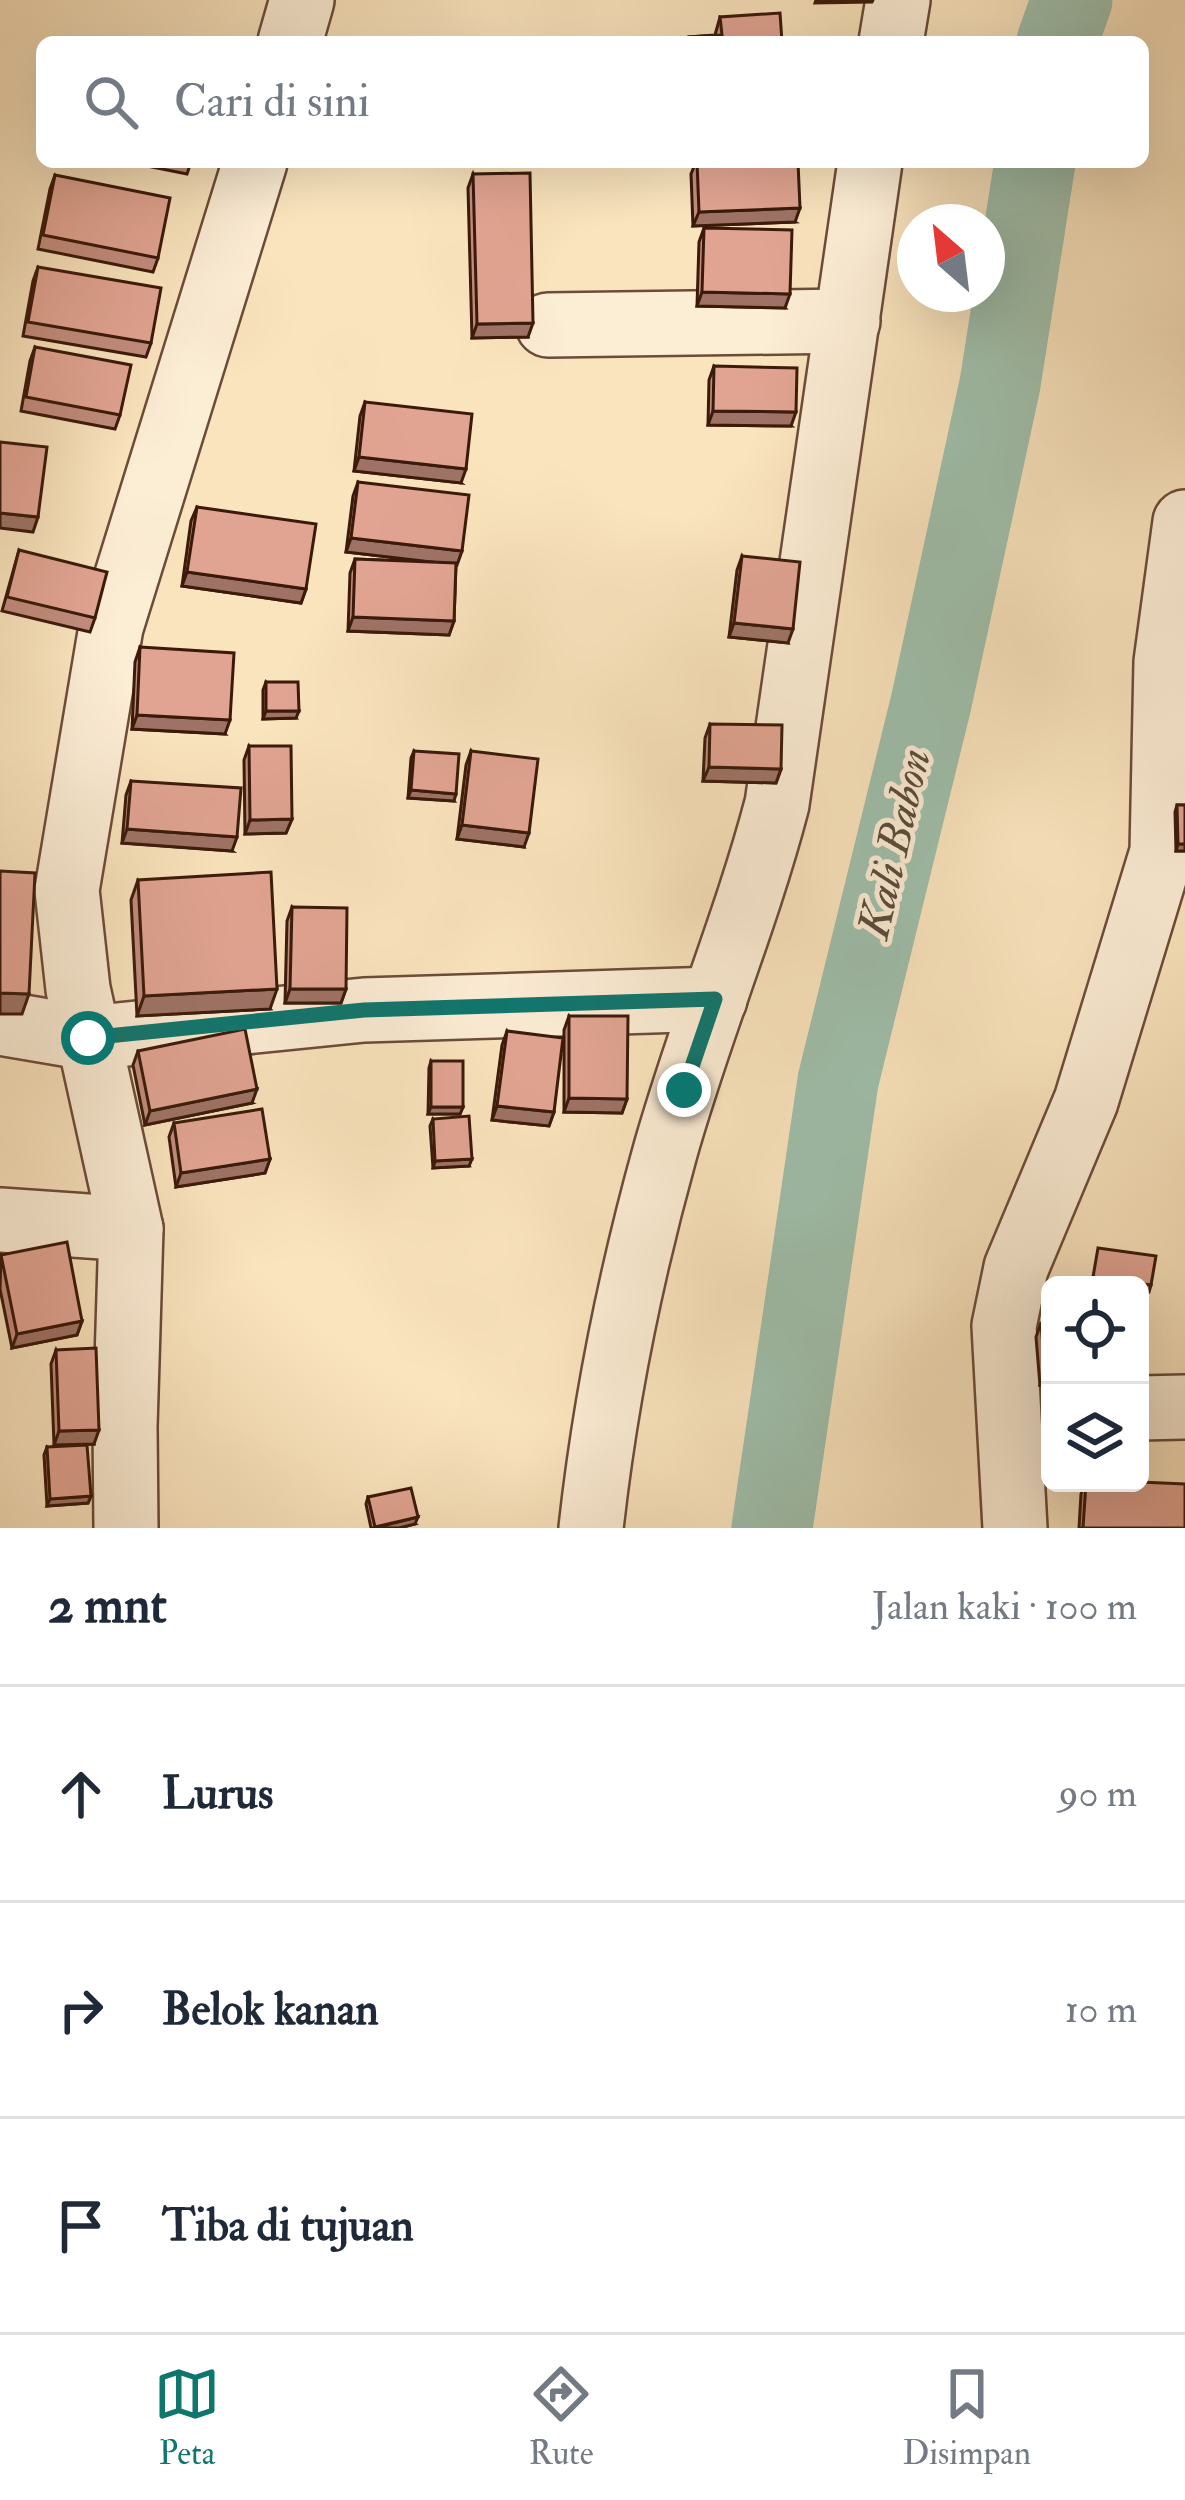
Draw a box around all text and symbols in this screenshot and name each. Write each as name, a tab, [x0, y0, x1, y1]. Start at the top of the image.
search box	[36, 36, 1149, 168]
icon: search	[78, 69, 144, 135]
text: Cari di sini	[174, 74, 370, 130]
north arrow	[897, 204, 1005, 312]
water label: Kali Babon	[846, 743, 944, 946]
route start	[61, 1011, 115, 1065]
route end	[657, 1063, 711, 1117]
map controls	[1041, 1276, 1149, 1492]
button: locate	[1041, 1276, 1149, 1384]
button: layers	[1041, 1384, 1149, 1492]
text: 2 mnt	[48, 1574, 167, 1638]
text: Jalan kaki · 100 m	[872, 1582, 1137, 1631]
icon: ahead	[48, 1761, 114, 1827]
text: Lurus	[162, 1766, 273, 1822]
text: 90 m	[1059, 1769, 1137, 1818]
icon: right	[48, 1977, 114, 2043]
text: Belok kanan	[162, 1982, 379, 2038]
text: 10 m	[1065, 1985, 1137, 2034]
icon: arrive	[48, 2193, 114, 2259]
text: Tiba di tujuan	[162, 2198, 414, 2254]
tab: Peta	[154, 2361, 220, 2474]
tab: Rute	[528, 2361, 594, 2474]
tab: Disimpan	[902, 2361, 1031, 2474]

